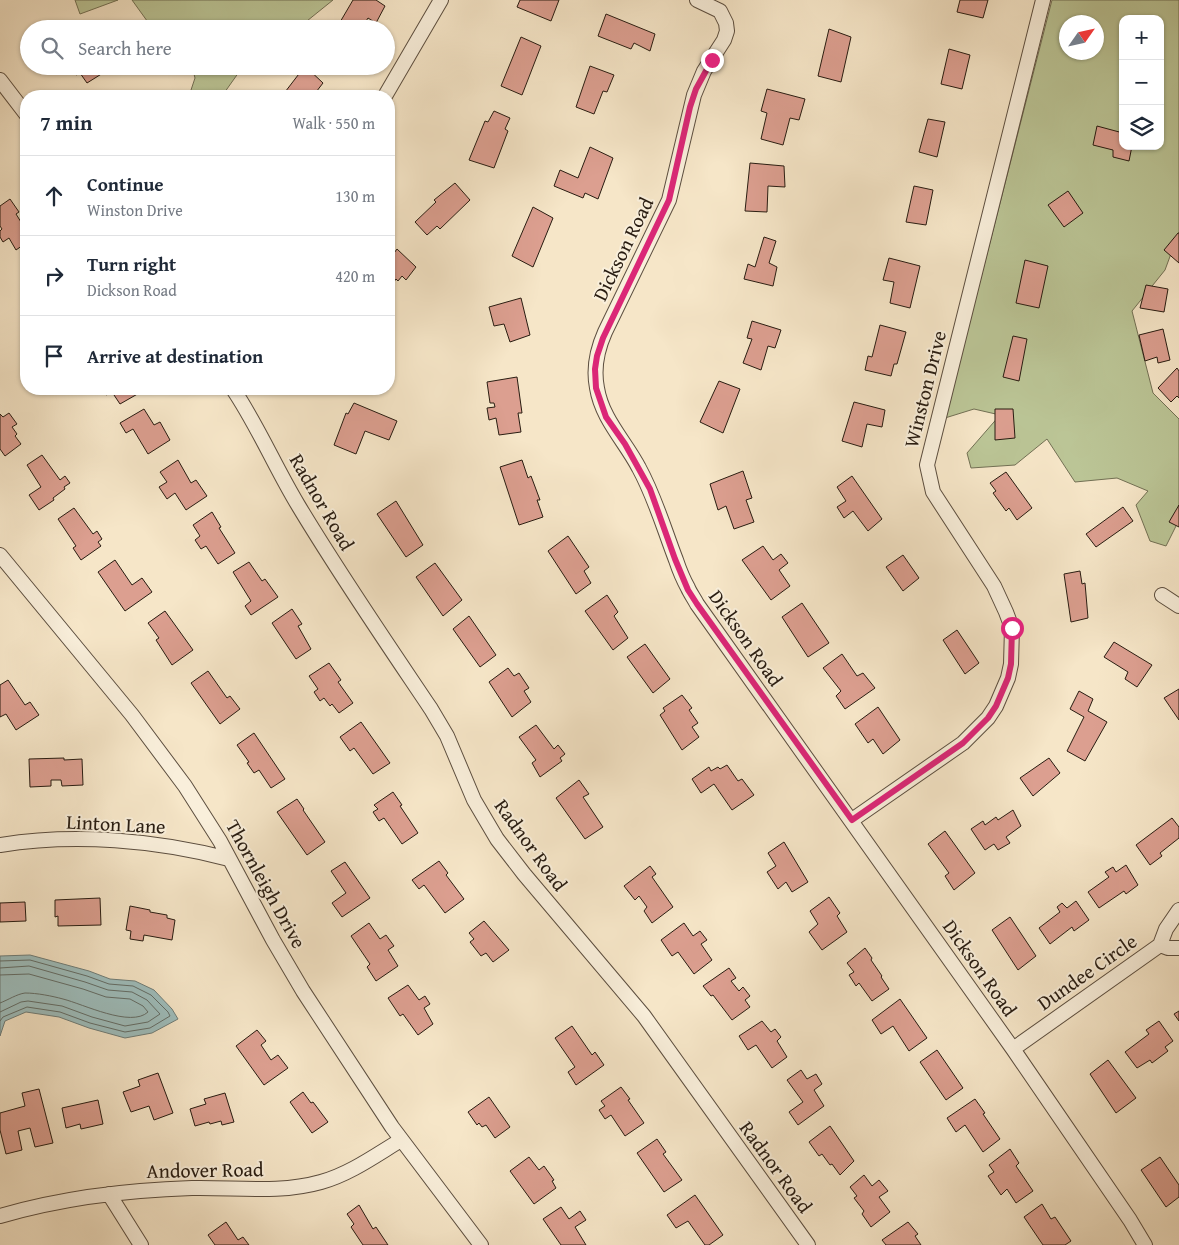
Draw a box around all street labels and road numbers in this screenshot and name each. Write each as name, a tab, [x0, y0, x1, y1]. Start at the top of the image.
street label: Dickson Road	[585, 192, 660, 306]
street label: Winston Drive	[896, 327, 953, 450]
street label: Radnor Road	[283, 448, 362, 556]
street label: Dickson Road	[702, 583, 791, 692]
street label: Radnor Road	[488, 793, 575, 897]
street label: Linton Lane	[66, 806, 166, 841]
street label: Thornleigh Drive	[219, 814, 314, 953]
street label: Dickson Road	[936, 913, 1025, 1022]
street label: Dundee Circle	[1031, 926, 1143, 1017]
street label: Radnor Road	[733, 1115, 820, 1219]
street label: Andover Road	[146, 1154, 264, 1185]

